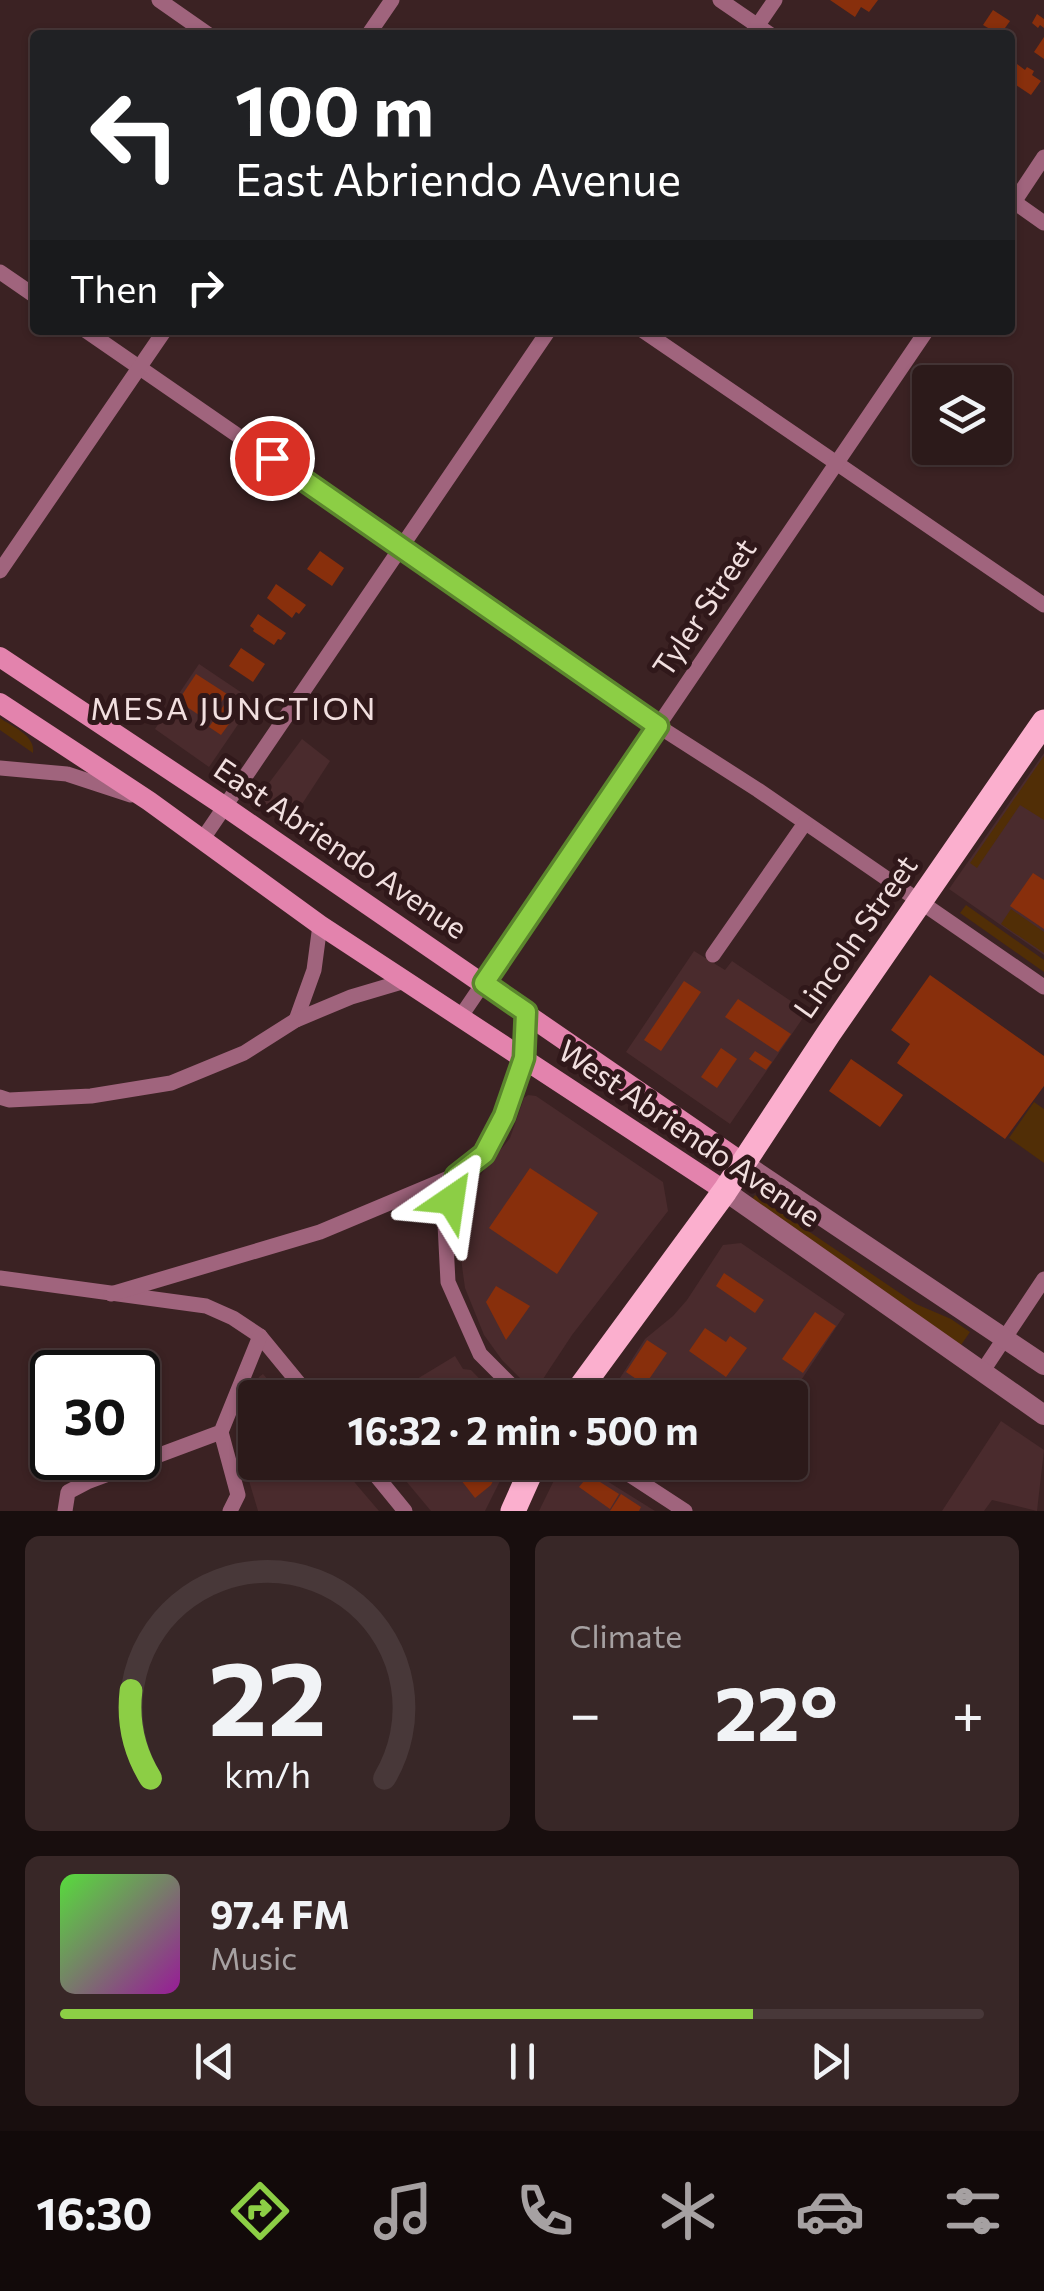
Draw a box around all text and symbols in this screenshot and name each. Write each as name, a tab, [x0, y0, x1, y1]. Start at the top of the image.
text: 100 m	[235, 65, 434, 150]
icon: left	[70, 70, 200, 200]
text: East Abriendo Avenue	[235, 150, 681, 205]
icon: right	[178, 260, 233, 315]
text: Then	[70, 264, 158, 311]
map controls	[912, 365, 1012, 465]
button: layers	[912, 365, 1012, 465]
pin	[230, 416, 315, 501]
icon: arrive	[245, 431, 300, 486]
street label: Tyler Street	[643, 530, 763, 683]
district label: MESA JUNCTION	[90, 687, 378, 727]
street label: East Abriendo Avenue	[208, 748, 475, 945]
street label: Lincoln Street	[784, 847, 924, 1024]
street label: West Abriendo Avenue	[552, 1030, 828, 1233]
position arrow	[399, 1148, 503, 1252]
speed limit sign: 30	[30, 1350, 160, 1480]
text: 16:32 · 2 min · 500 m	[347, 1406, 699, 1453]
text: Climate	[570, 1615, 682, 1655]
text: 22	[208, 1630, 326, 1757]
text: 22°	[714, 1665, 838, 1756]
text: −	[570, 1678, 601, 1745]
text: +	[952, 1678, 984, 1745]
text: km/h	[224, 1752, 311, 1795]
text: 97.4 FM	[210, 1890, 350, 1937]
text: Music	[210, 1937, 297, 1977]
icon: previous	[187, 2034, 242, 2089]
icon: pause	[495, 2034, 550, 2089]
icon: next	[803, 2034, 858, 2089]
icon: directions	[225, 2176, 295, 2246]
icon: music	[368, 2176, 438, 2246]
icon: phone	[510, 2176, 580, 2246]
icon: climate	[653, 2176, 723, 2246]
icon: car	[795, 2176, 865, 2246]
icon: filters	[938, 2176, 1008, 2246]
text: 16:30	[36, 2184, 152, 2239]

